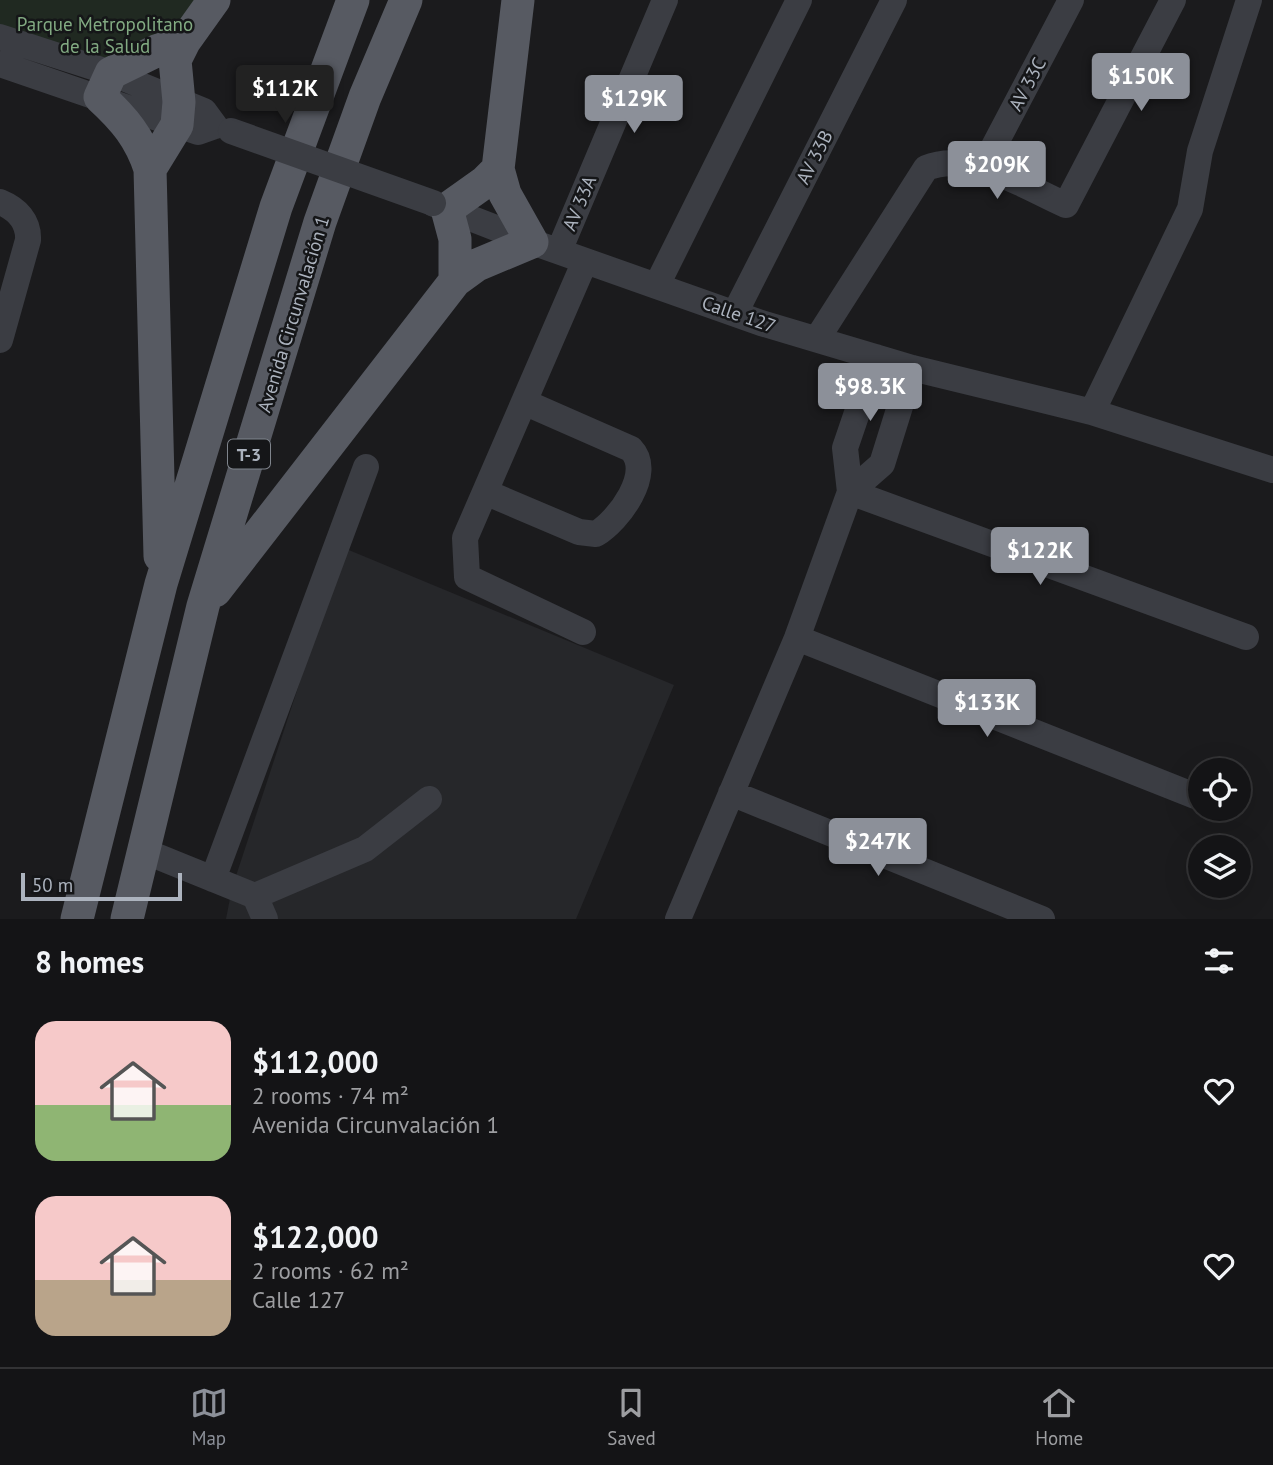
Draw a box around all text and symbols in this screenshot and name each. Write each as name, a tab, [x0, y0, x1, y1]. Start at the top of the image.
park label: Parque Metropolitano de la Salud	[17, 12, 193, 58]
street label: AV 33C	[1003, 53, 1051, 115]
pin: $150K	[1092, 54, 1190, 113]
text: $150K	[1108, 61, 1174, 90]
pin: $112K	[236, 66, 334, 125]
text: $112K	[252, 73, 318, 102]
pin: $129K	[585, 76, 683, 135]
text: $129K	[601, 83, 667, 112]
street label: AV 33B	[790, 126, 838, 188]
pin: $209K	[948, 142, 1046, 201]
text: $209K	[964, 149, 1030, 178]
street label: AV 33A	[557, 172, 601, 234]
street label: Avenida Circunvalación 1	[252, 213, 334, 415]
street label: Calle 127	[699, 290, 779, 338]
pin: $98.3K	[813, 364, 927, 423]
text: $98.3K	[834, 371, 906, 400]
road number: T-3	[228, 440, 270, 468]
pin: $122K	[991, 528, 1089, 587]
text: $122K	[1007, 535, 1073, 564]
pin: $133K	[938, 680, 1036, 739]
text: $133K	[954, 687, 1020, 716]
map controls	[1188, 758, 1251, 898]
button: locate	[1188, 758, 1251, 821]
pin: $247K	[829, 818, 927, 878]
text: $247K	[845, 826, 911, 855]
button: layers	[1188, 835, 1251, 898]
scale bar	[21, 870, 182, 902]
text: 50 m	[32, 873, 73, 897]
text: 8 homes	[35, 942, 144, 981]
icon: filters	[1200, 942, 1238, 980]
text: $112,000	[252, 1042, 379, 1081]
icon: home	[91, 1049, 175, 1133]
icon: heart	[1200, 1072, 1238, 1110]
text: 2 rooms · 74 m²	[252, 1081, 409, 1110]
text: Avenida Circunvalación 1	[252, 1110, 499, 1139]
text: $122,000	[252, 1217, 379, 1256]
icon: home	[91, 1224, 175, 1308]
icon: heart	[1200, 1247, 1238, 1285]
text: 2 rooms · 62 m²	[252, 1256, 409, 1285]
text: Calle 127	[252, 1285, 345, 1314]
tab: Map	[190, 1384, 228, 1450]
tab: Saved	[607, 1384, 656, 1450]
tab: Home	[1035, 1384, 1083, 1450]

